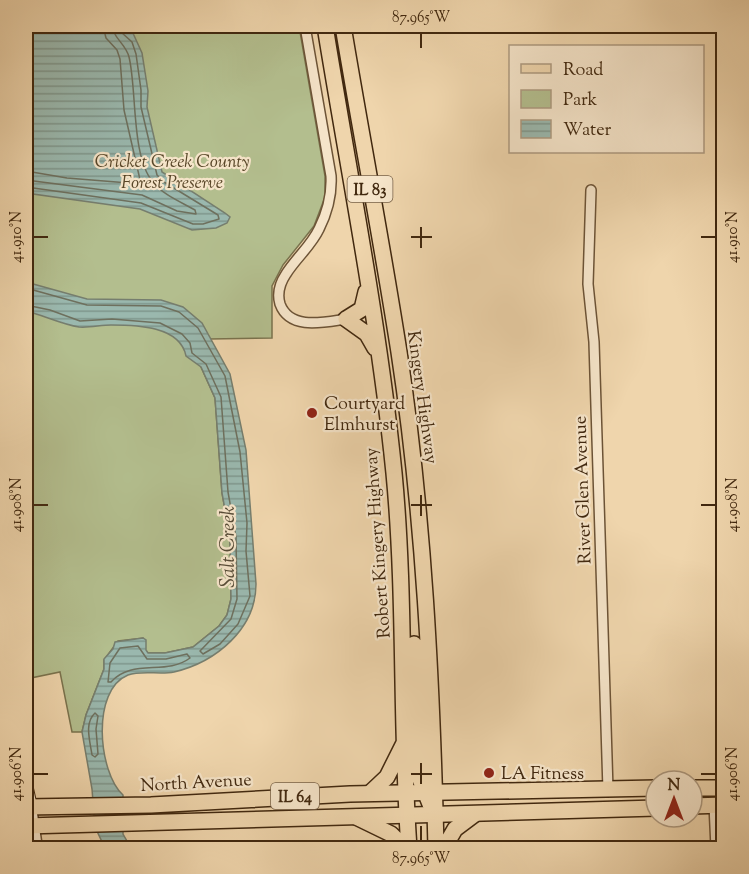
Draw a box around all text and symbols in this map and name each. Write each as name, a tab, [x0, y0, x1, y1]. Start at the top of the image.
text: 87.965°W	[392, 8, 450, 29]
legend	[509, 45, 704, 153]
text: Road	[563, 58, 603, 84]
text: Park	[563, 88, 598, 114]
text: Water	[563, 118, 612, 144]
park label: Cricket Creek County Forest Preserve	[95, 150, 249, 197]
road number: IL 83	[348, 176, 392, 202]
text: 41.910°N	[7, 211, 28, 263]
text: 41.910°N	[723, 211, 744, 263]
street label: Kingery Highway	[399, 329, 443, 466]
place label: Courtyard Elmhurst	[324, 392, 405, 439]
marker: Courtyard Elmhurst	[305, 406, 319, 420]
street label: River Glen Avenue	[568, 415, 600, 565]
street label: Robert Kingery Highway	[359, 447, 399, 639]
text: 41.908°N	[7, 478, 28, 532]
text: 41.908°N	[723, 478, 744, 532]
water label: Salt Creek	[215, 506, 244, 588]
text: 41.906°N	[7, 747, 28, 801]
text: 41.906°N	[723, 747, 744, 801]
place label: LA Fitness	[501, 762, 584, 788]
marker: LA Fitness	[482, 766, 496, 780]
street label: North Avenue	[140, 768, 252, 800]
north arrow	[644, 769, 704, 829]
text: N	[668, 775, 681, 798]
road number: IL 64	[271, 783, 319, 809]
text: 87.965°W	[392, 849, 450, 870]

